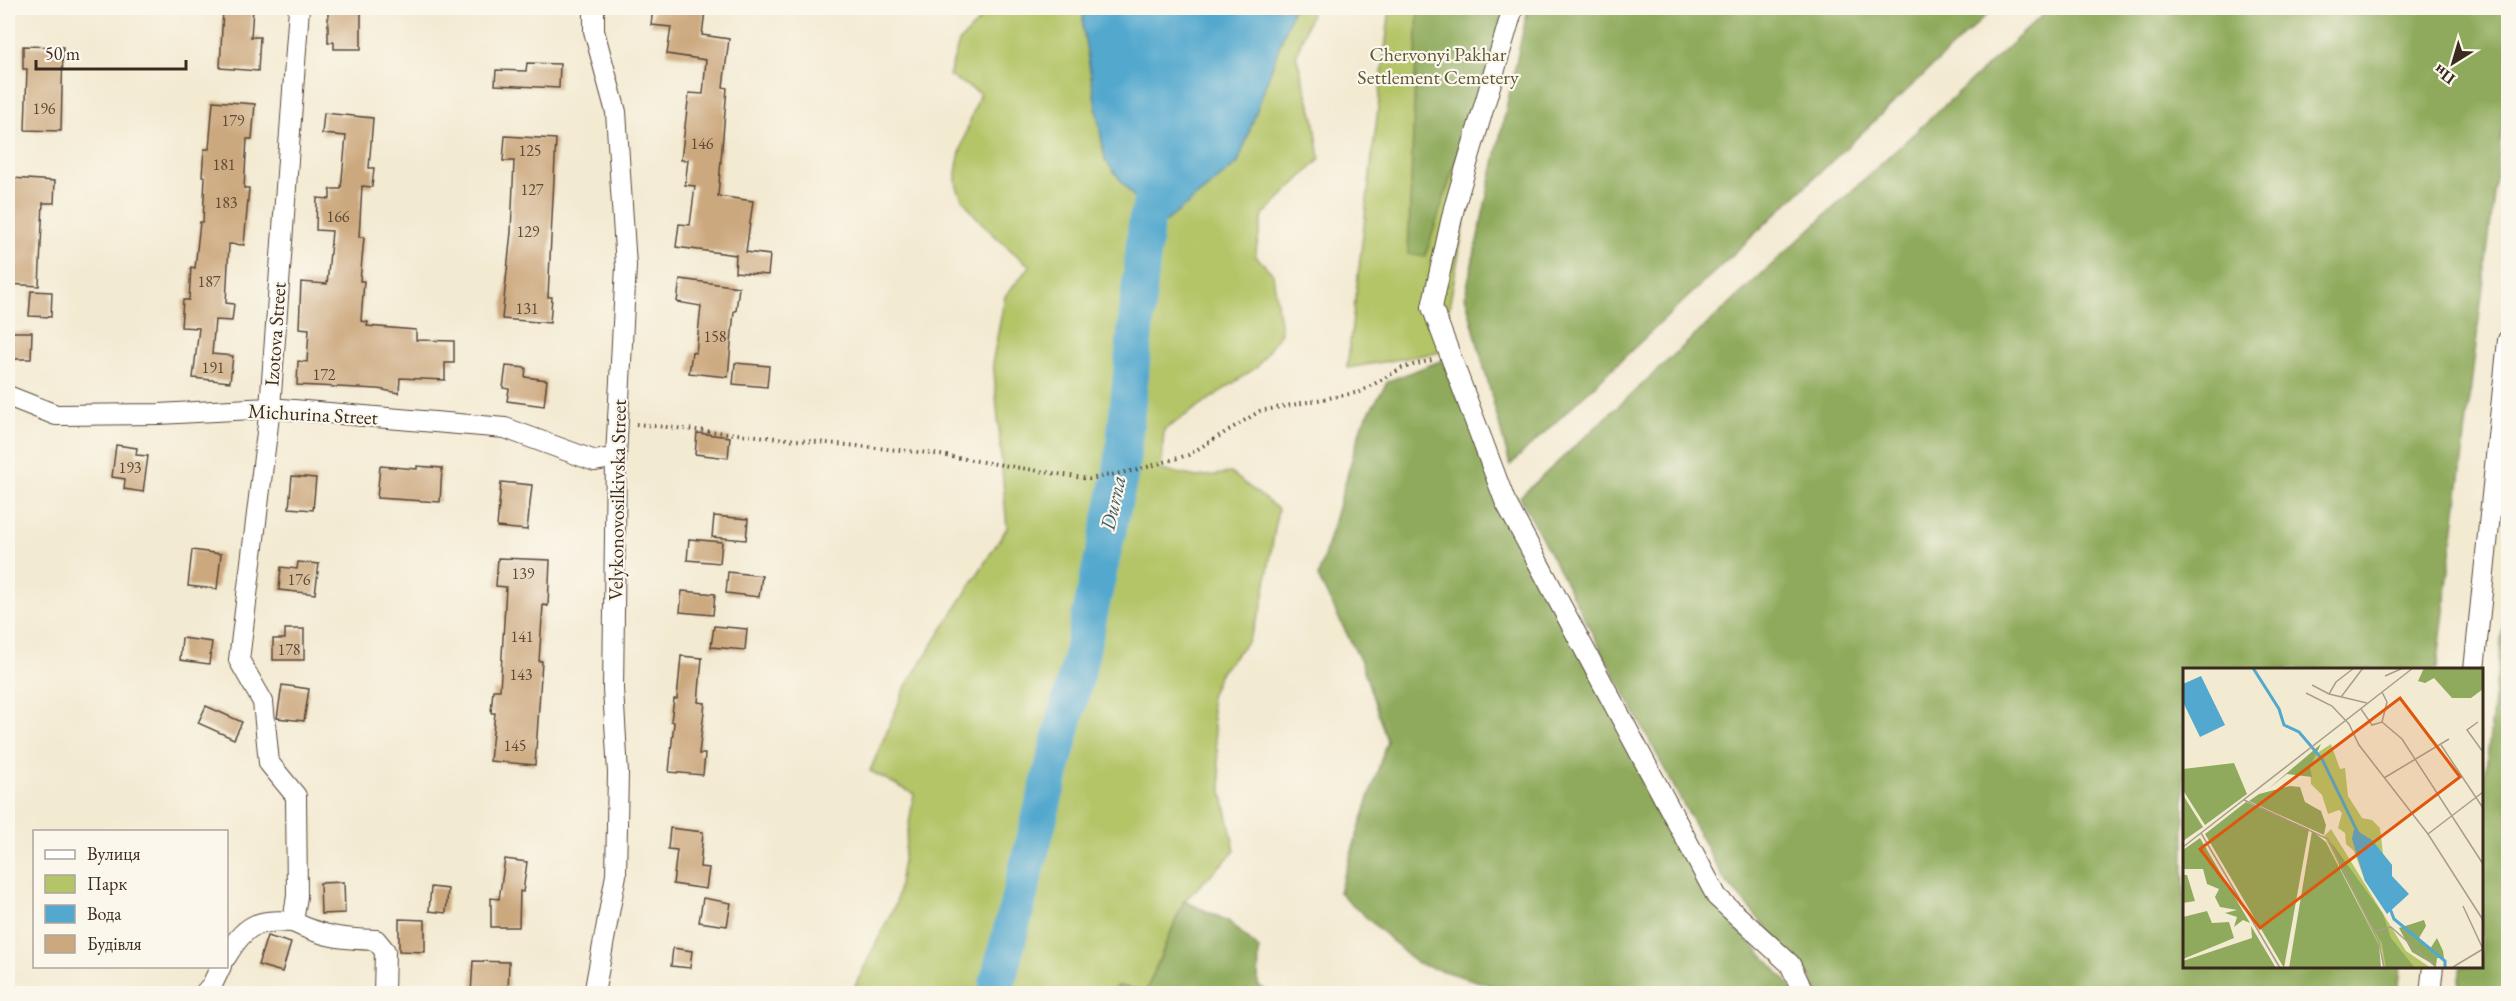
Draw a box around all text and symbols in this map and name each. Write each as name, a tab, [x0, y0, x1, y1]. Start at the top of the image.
scale bar	[36, 33, 186, 71]
north arrow	[2423, 33, 2483, 93]
park label: Chervonyi Pakhar Settlement Cemetery	[1357, 41, 1519, 90]
text: 50 m	[45, 42, 80, 65]
text: Пн	[2429, 60, 2459, 90]
house number: 196	[32, 98, 56, 119]
house number: 179	[221, 110, 245, 131]
house number: 146	[690, 133, 714, 154]
house number: 125	[518, 140, 542, 161]
house number: 181	[212, 154, 236, 175]
house number: 127	[520, 179, 544, 200]
house number: 183	[214, 192, 238, 213]
house number: 166	[326, 206, 350, 227]
house number: 129	[516, 221, 540, 242]
house number: 187	[197, 271, 221, 292]
street label: Izotova Street	[258, 280, 292, 387]
house number: 131	[515, 298, 539, 319]
house number: 158	[703, 326, 727, 347]
house number: 191	[201, 357, 225, 378]
house number: 172	[312, 364, 336, 385]
street label: Michurina Street	[247, 398, 379, 430]
street label: Velykonovosilkivska Street	[602, 398, 632, 601]
house number: 193	[118, 457, 142, 478]
water label: Durna	[1093, 473, 1131, 534]
house number: 139	[511, 563, 535, 584]
house number: 176	[287, 569, 311, 590]
house number: 141	[510, 626, 534, 647]
house number: 178	[277, 639, 301, 660]
house number: 143	[509, 664, 533, 685]
inset map	[2183, 668, 2483, 968]
house number: 145	[503, 735, 527, 756]
legend	[33, 830, 228, 968]
text: Вулиця	[87, 842, 140, 865]
text: Парк	[87, 872, 127, 895]
text: Вода	[87, 902, 122, 925]
text: Будівля	[87, 932, 142, 955]

